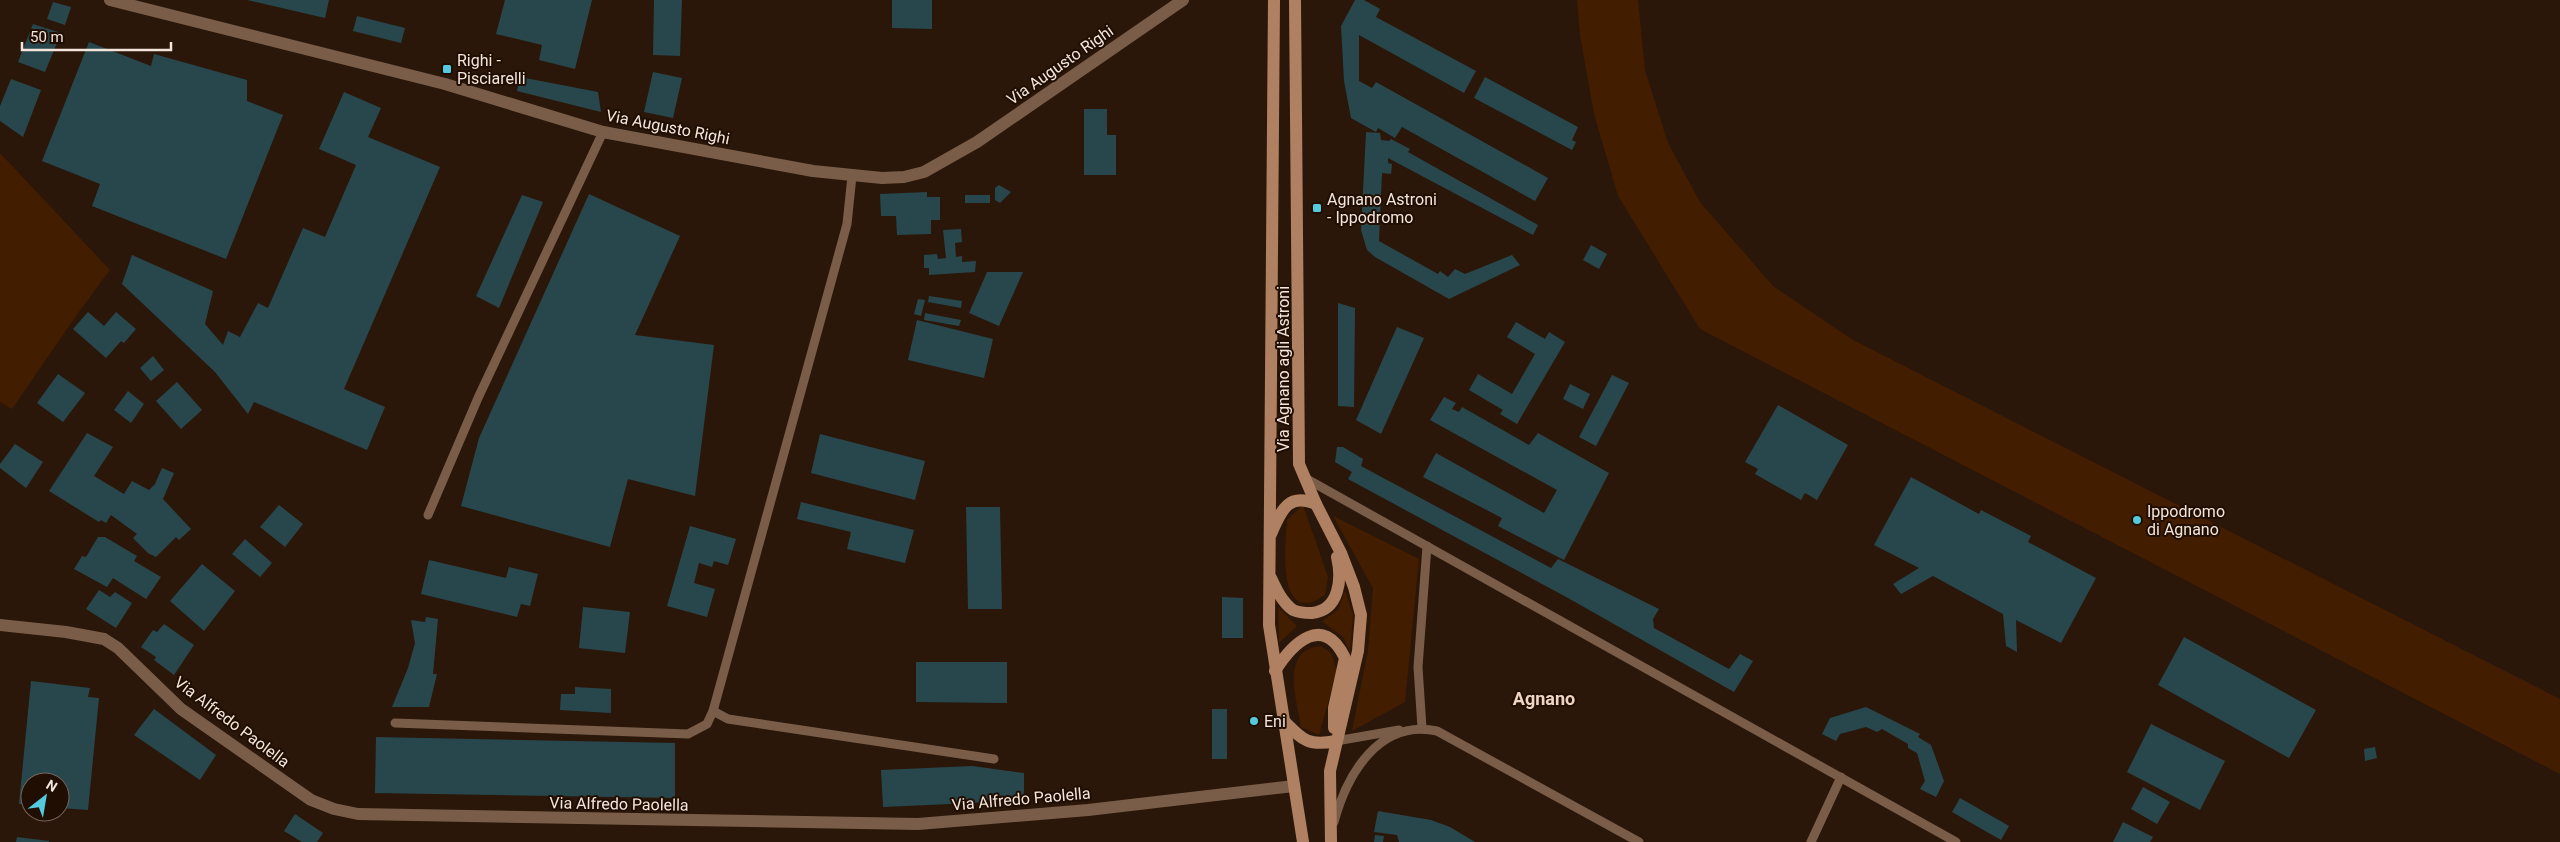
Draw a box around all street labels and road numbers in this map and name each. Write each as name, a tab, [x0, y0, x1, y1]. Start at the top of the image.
street label: Via Augusto Righi	[1003, 21, 1117, 109]
street label: Via Augusto Righi	[605, 106, 731, 148]
street label: Via Agnano agli Astroni	[1274, 286, 1293, 452]
street label: Via Alfredo Paolella	[171, 673, 293, 771]
street label: Via Alfredo Paolella	[951, 783, 1091, 815]
street label: Via Alfredo Paolella	[549, 793, 689, 815]

